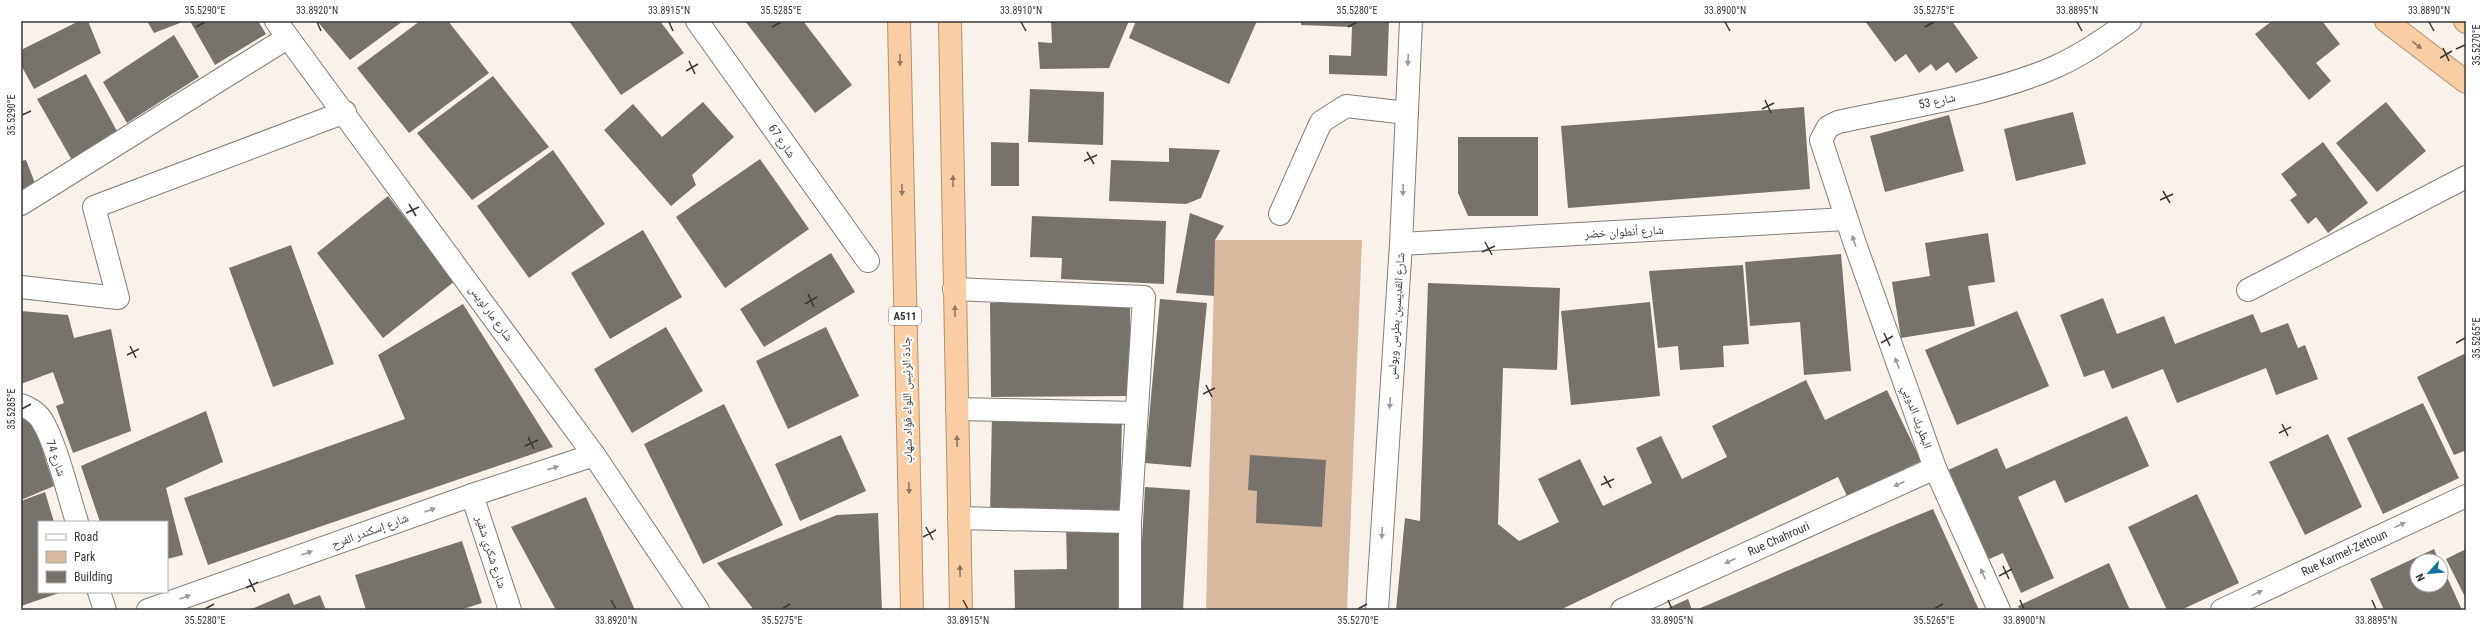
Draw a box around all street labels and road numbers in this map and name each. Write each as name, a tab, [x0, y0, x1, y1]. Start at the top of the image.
street label: شارع 53	[1917, 90, 1957, 113]
street label: شارع 67	[765, 122, 799, 161]
street label: شارع أنطوان خضر	[1583, 223, 1664, 242]
street label: شارع القديسين بطرس وبولس	[1385, 252, 1408, 380]
street label: شارع مار لويس	[465, 282, 516, 344]
road number: A511	[889, 307, 921, 325]
street label: جادة الرئيس اللواء فؤاد شهاب	[899, 336, 915, 464]
street label: البطريك الدويي	[1896, 384, 1935, 452]
street label: شارع 74	[42, 438, 69, 478]
street label: شارع إسكندر الفرح	[330, 511, 411, 552]
street label: شارع شكري شقير	[469, 513, 509, 591]
street label: Rue Chahrouri	[1745, 519, 1812, 559]
street label: Rue Karmel-Zettoun	[2299, 527, 2390, 579]

